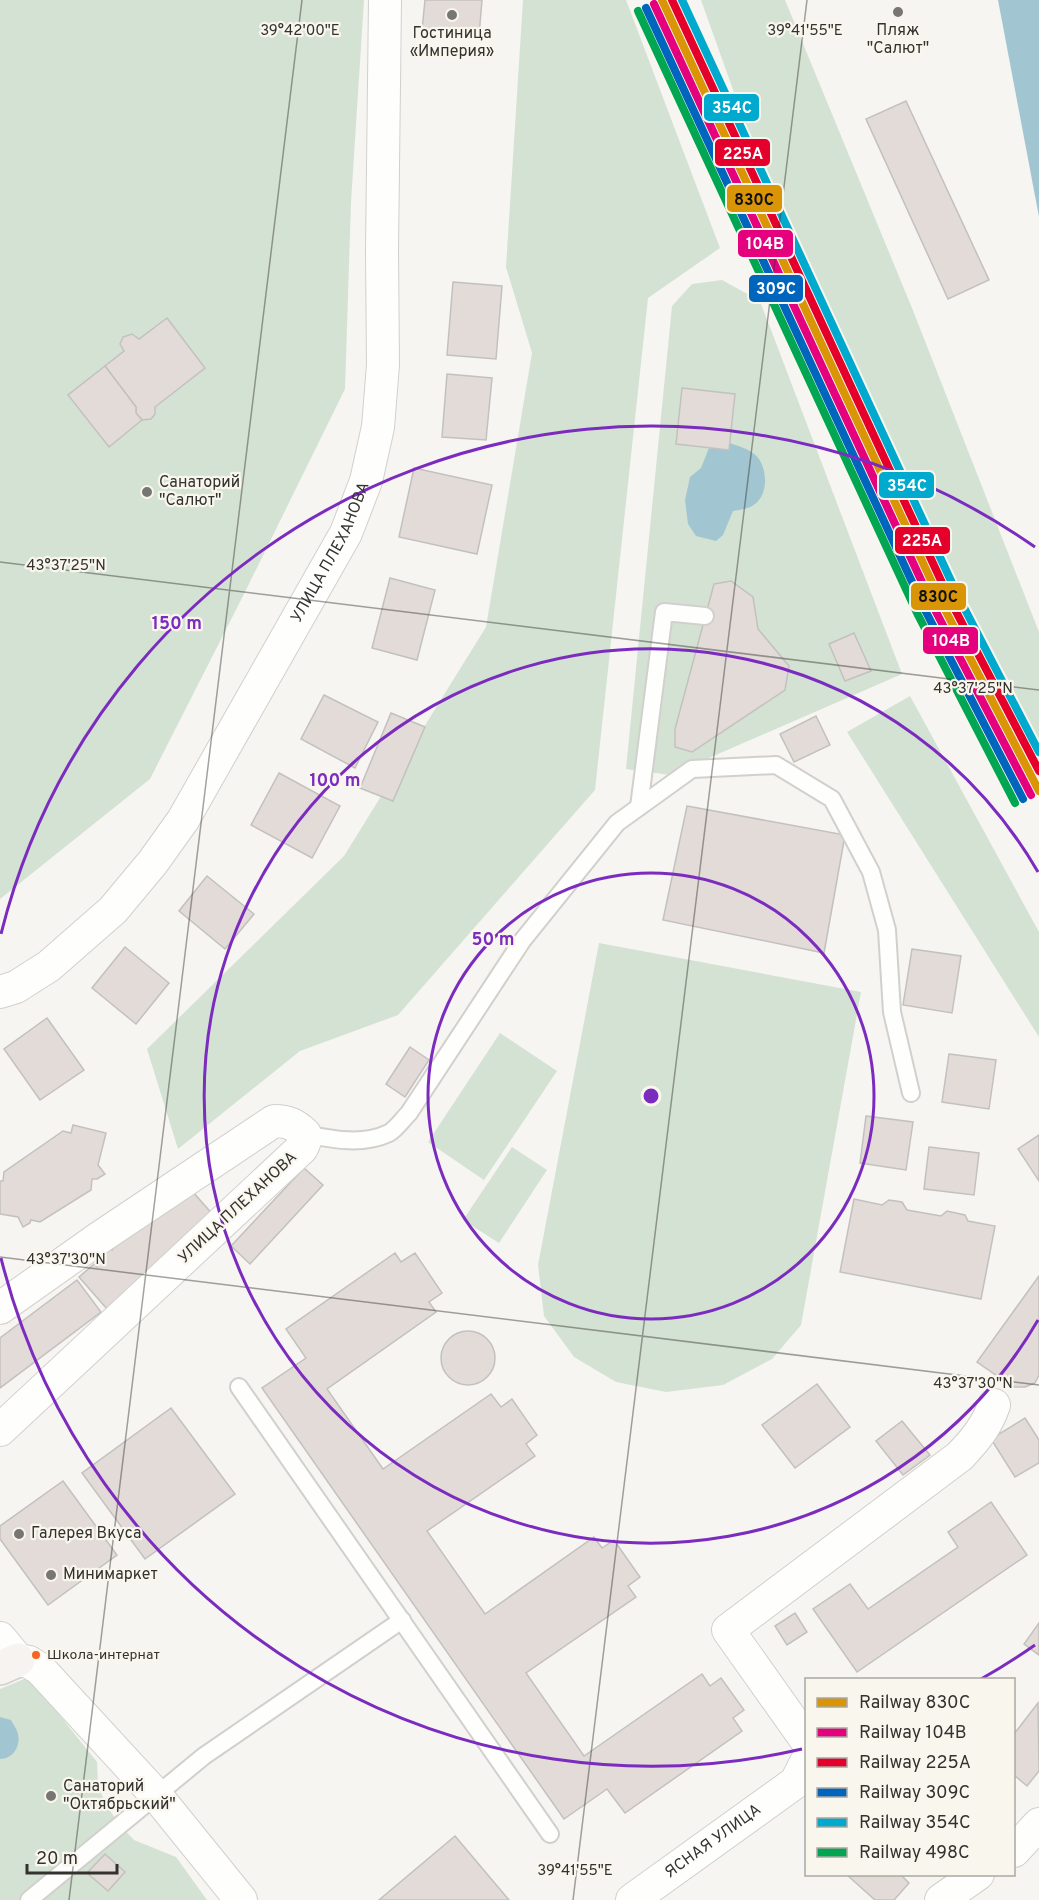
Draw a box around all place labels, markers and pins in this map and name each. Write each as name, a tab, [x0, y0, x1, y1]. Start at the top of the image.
marker: Пляж "Салют"	[891, 5, 905, 19]
marker: Гостиница «Империя»	[445, 8, 459, 22]
place label: Пляж "Салют"	[867, 21, 929, 59]
place label: Гостиница «Империя»	[410, 24, 494, 62]
place label: Санаторий "Салют"	[159, 473, 240, 511]
marker: Санаторий "Салют"	[140, 485, 154, 499]
centre of rings	[641, 1086, 661, 1106]
place label: Галерея Вкуса	[31, 1524, 141, 1544]
marker: Галерея Вкуса	[12, 1527, 26, 1541]
place label: Минимаркет	[63, 1565, 158, 1585]
marker: Минимаркет	[44, 1568, 58, 1582]
place label: Школа-интернат	[47, 1647, 160, 1664]
marker: Школа-интернат	[30, 1649, 42, 1661]
place label: Санаторий "Октябрьский"	[63, 1777, 176, 1815]
marker: Санаторий "Октябрьский"	[44, 1789, 58, 1803]

